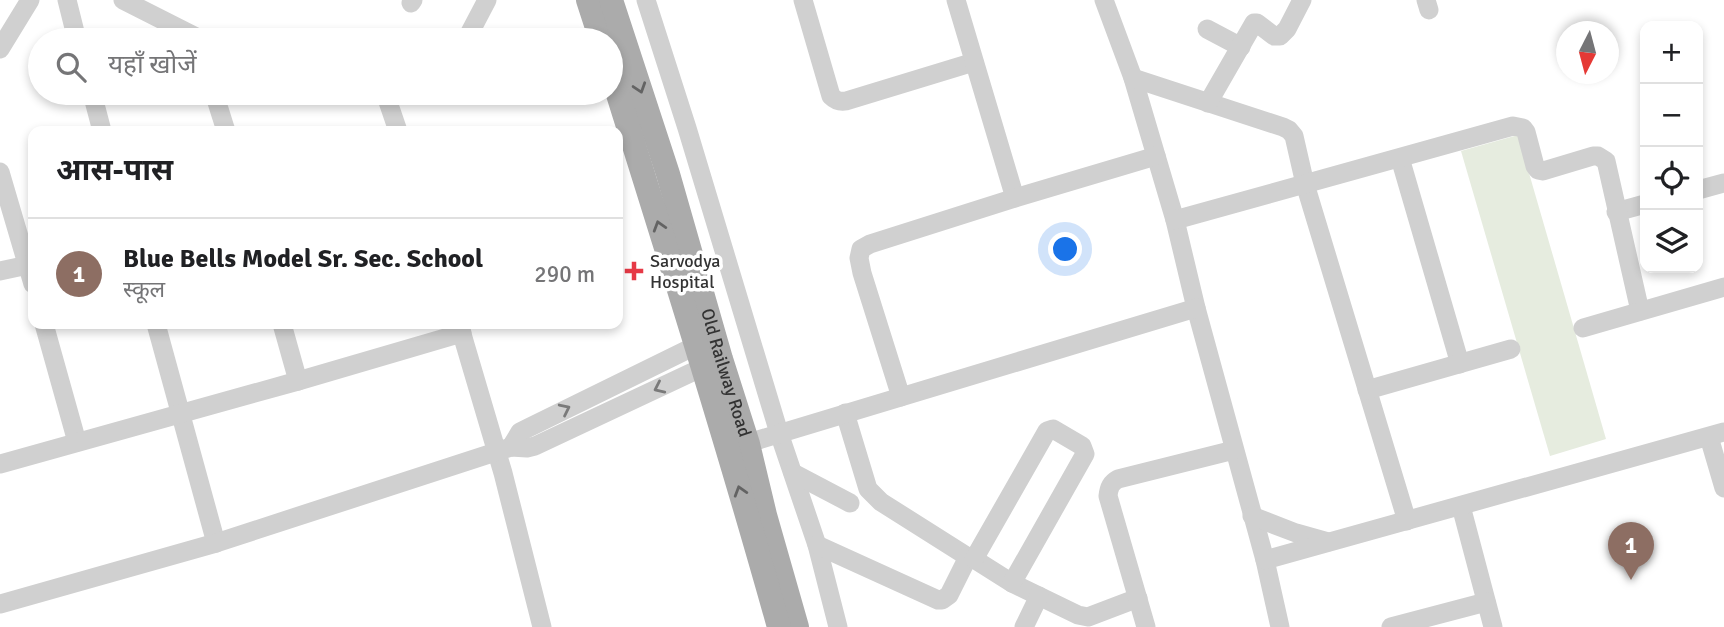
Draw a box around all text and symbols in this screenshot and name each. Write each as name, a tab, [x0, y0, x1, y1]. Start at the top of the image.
north arrow	[1556, 21, 1619, 84]
map controls	[1640, 21, 1703, 273]
button: +	[1640, 21, 1703, 84]
search box	[28, 28, 623, 105]
icon: search	[52, 48, 90, 86]
text: यहाँ खोजें	[108, 49, 197, 81]
one-way arrow	[632, 82, 646, 94]
button: −	[1640, 84, 1703, 147]
button: locate	[1640, 147, 1703, 210]
text: आस-पास	[56, 152, 173, 189]
button: layers	[1640, 210, 1703, 273]
one-way arrow	[653, 221, 668, 233]
your location	[1048, 232, 1082, 266]
text: Blue Bells Model Sr. Sec. School	[123, 243, 483, 275]
place label: Sarvodya Hospital	[650, 250, 720, 293]
text: 1	[73, 260, 85, 289]
text: 290 m	[534, 260, 595, 289]
marker: Sarvodya Hospital	[624, 261, 644, 281]
text: स्कूल	[123, 275, 165, 304]
street label: Old Railway Road	[696, 306, 756, 440]
one-way arrow	[654, 380, 666, 394]
one-way arrow	[558, 404, 570, 418]
one-way arrow	[734, 485, 749, 497]
pin: 1	[1608, 522, 1654, 580]

